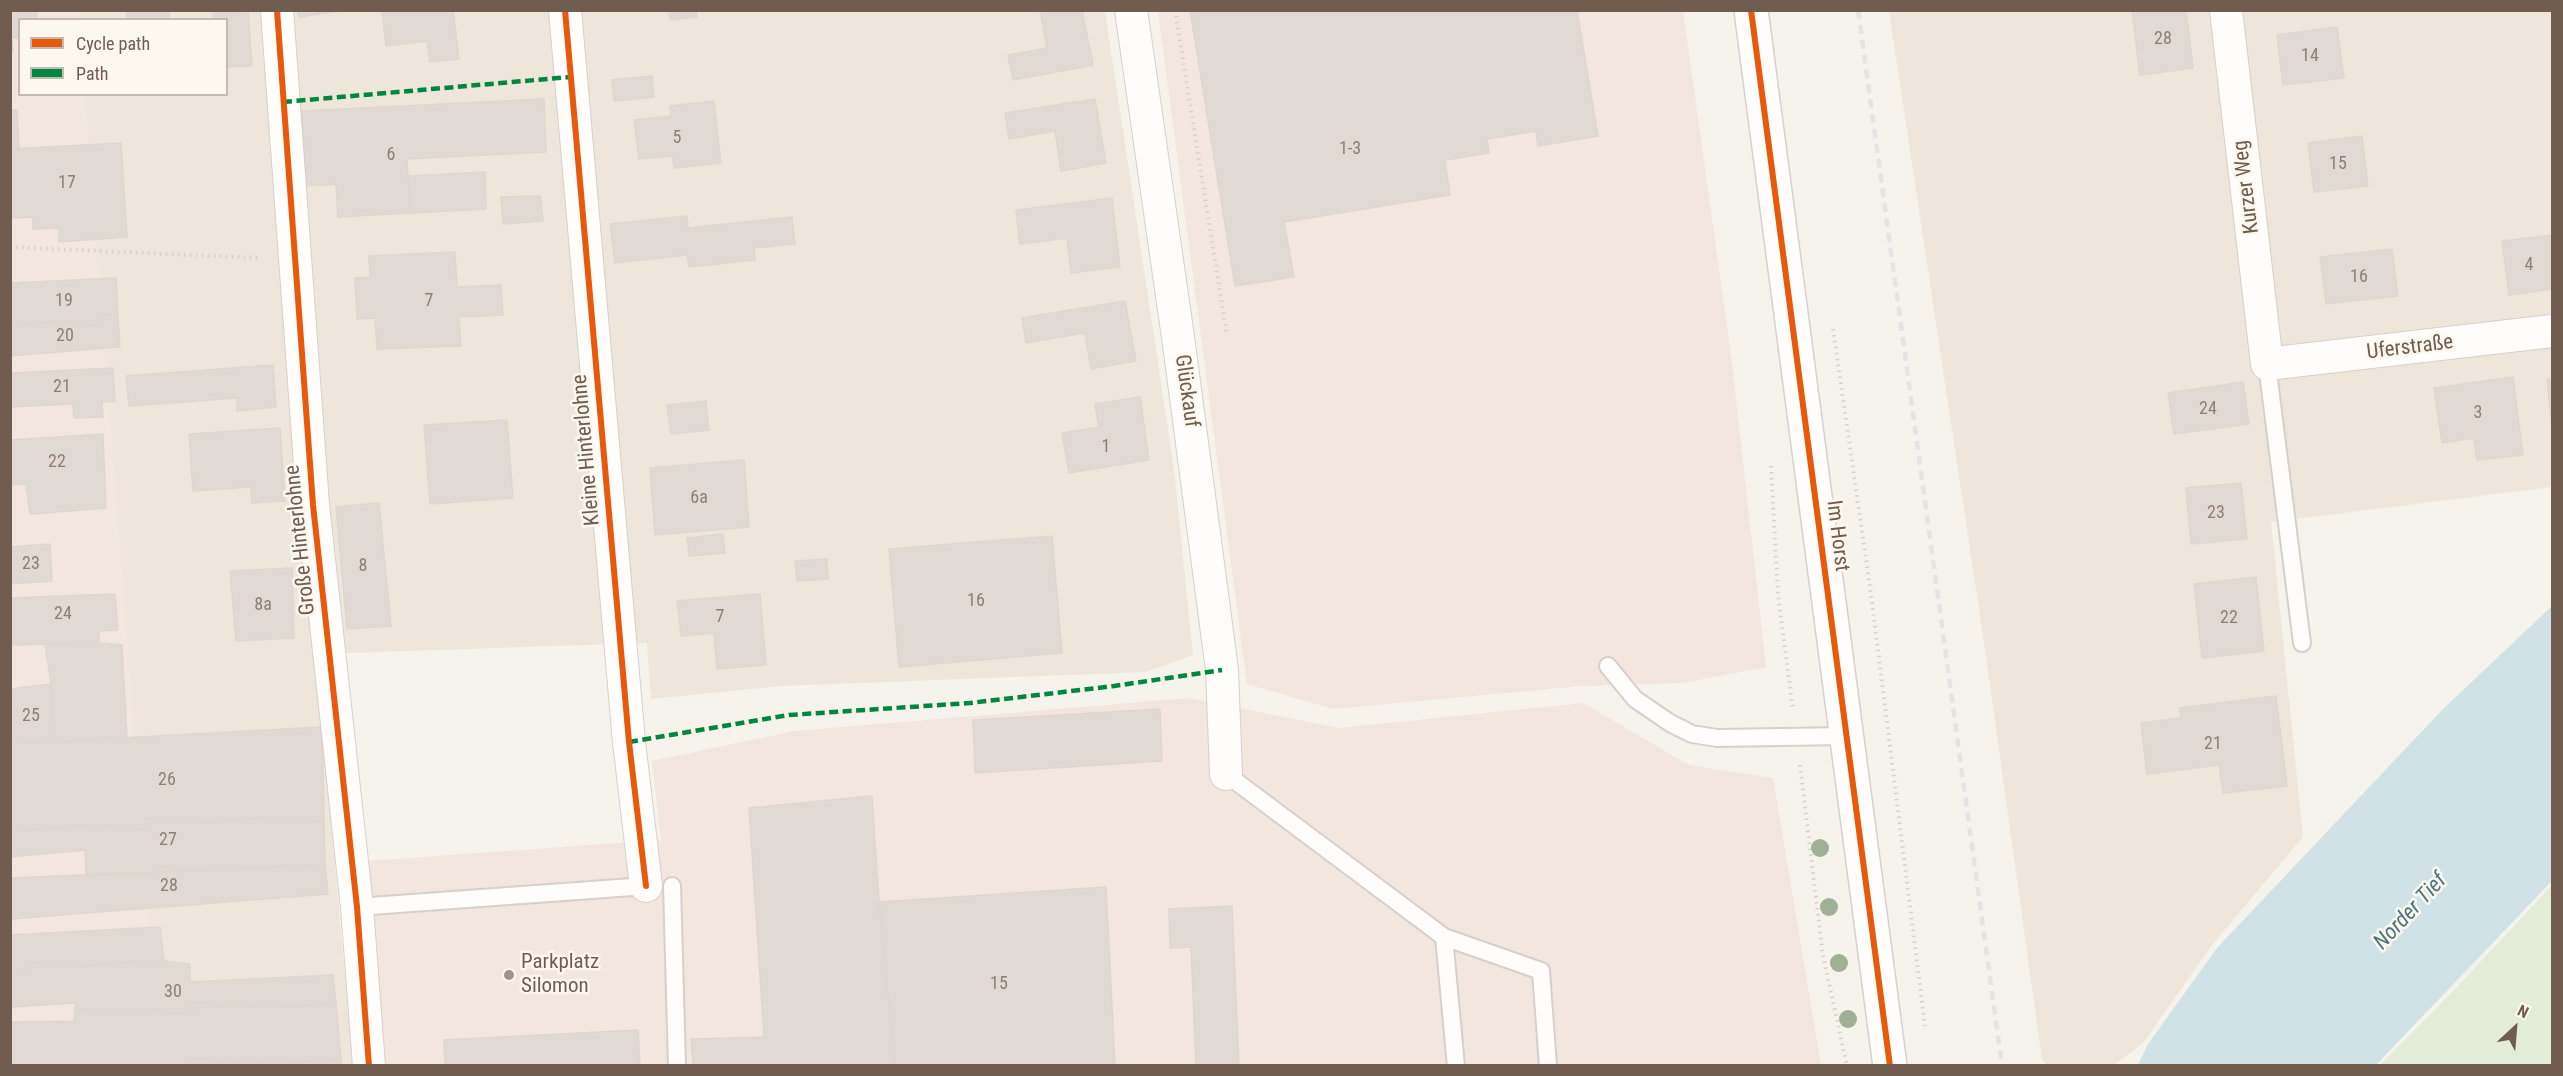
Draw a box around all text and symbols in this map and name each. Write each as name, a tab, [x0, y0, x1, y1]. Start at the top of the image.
legend	[18, 18, 228, 96]
house number: 28	[2154, 28, 2172, 50]
text: Cycle path	[76, 33, 150, 54]
house number: 14	[2301, 45, 2319, 67]
text: Path	[76, 63, 109, 84]
house number: 5	[673, 127, 681, 149]
house number: 1-3	[1339, 138, 1361, 160]
street label: Kurzer Weg	[2229, 139, 2265, 235]
house number: 6	[387, 144, 395, 166]
house number: 15	[2329, 153, 2347, 175]
house number: 17	[58, 172, 76, 194]
house number: 4	[2525, 254, 2533, 276]
house number: 16	[2350, 266, 2368, 288]
house number: 19	[55, 290, 73, 312]
house number: 7	[425, 290, 433, 312]
house number: 20	[56, 325, 74, 347]
street label: Uferstraße	[2365, 330, 2455, 366]
street label: Glückauf	[1168, 353, 1204, 429]
street label: Kleine Hinterlohne	[568, 373, 606, 527]
house number: 21	[53, 376, 71, 398]
house number: 24	[2199, 398, 2217, 420]
house number: 3	[2474, 402, 2482, 424]
house number: 1	[1102, 436, 1110, 458]
house number: 22	[48, 451, 66, 473]
street label: Große Hinterlohne	[281, 464, 321, 616]
house number: 6a	[690, 487, 708, 509]
street label: Im Horst	[1820, 499, 1854, 573]
house number: 23	[2207, 502, 2225, 524]
house number: 23	[22, 553, 40, 575]
house number: 8	[359, 555, 367, 577]
house number: 16	[967, 590, 985, 612]
house number: 8a	[254, 594, 272, 616]
house number: 24	[54, 603, 72, 625]
house number: 7	[716, 606, 724, 628]
house number: 22	[2220, 607, 2238, 629]
house number: 25	[22, 705, 40, 727]
house number: 21	[2204, 733, 2222, 755]
house number: 26	[158, 769, 176, 791]
house number: 27	[159, 829, 177, 851]
water label: Norder Tief	[2369, 868, 2453, 956]
house number: 28	[160, 875, 178, 897]
place label: Parkplatz Silomon	[521, 950, 599, 1000]
marker: Parkplatz Silomon	[502, 968, 516, 982]
house number: 15	[990, 973, 1008, 995]
house number: 30	[164, 981, 182, 1003]
north arrow	[2485, 998, 2545, 1058]
text: N	[2515, 1001, 2532, 1022]

